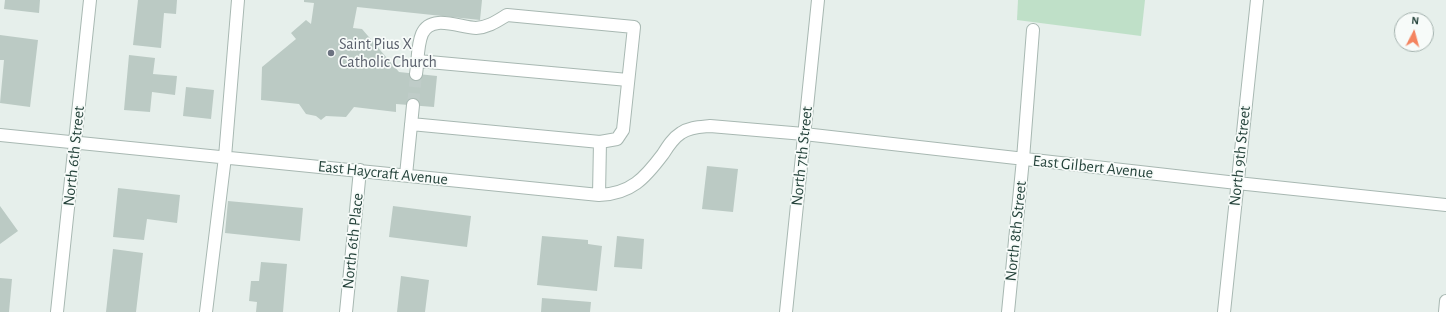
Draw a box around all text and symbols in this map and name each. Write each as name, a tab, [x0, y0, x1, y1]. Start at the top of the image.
north arrow	[1394, 12, 1434, 52]
text: N	[1411, 15, 1420, 26]
place label: Saint Pius X Catholic Church	[339, 34, 437, 72]
marker: Saint Pius X Catholic Church	[326, 48, 336, 58]
street label: North 6th Street	[59, 105, 89, 207]
street label: North 7th Street	[787, 105, 817, 207]
street label: North 9th Street	[1225, 105, 1255, 207]
street label: East Gilbert Avenue	[1032, 151, 1154, 183]
street label: East Haycraft Avenue	[317, 157, 449, 189]
street label: North 8th Street	[1001, 180, 1031, 282]
street label: North 6th Place	[338, 192, 368, 290]

